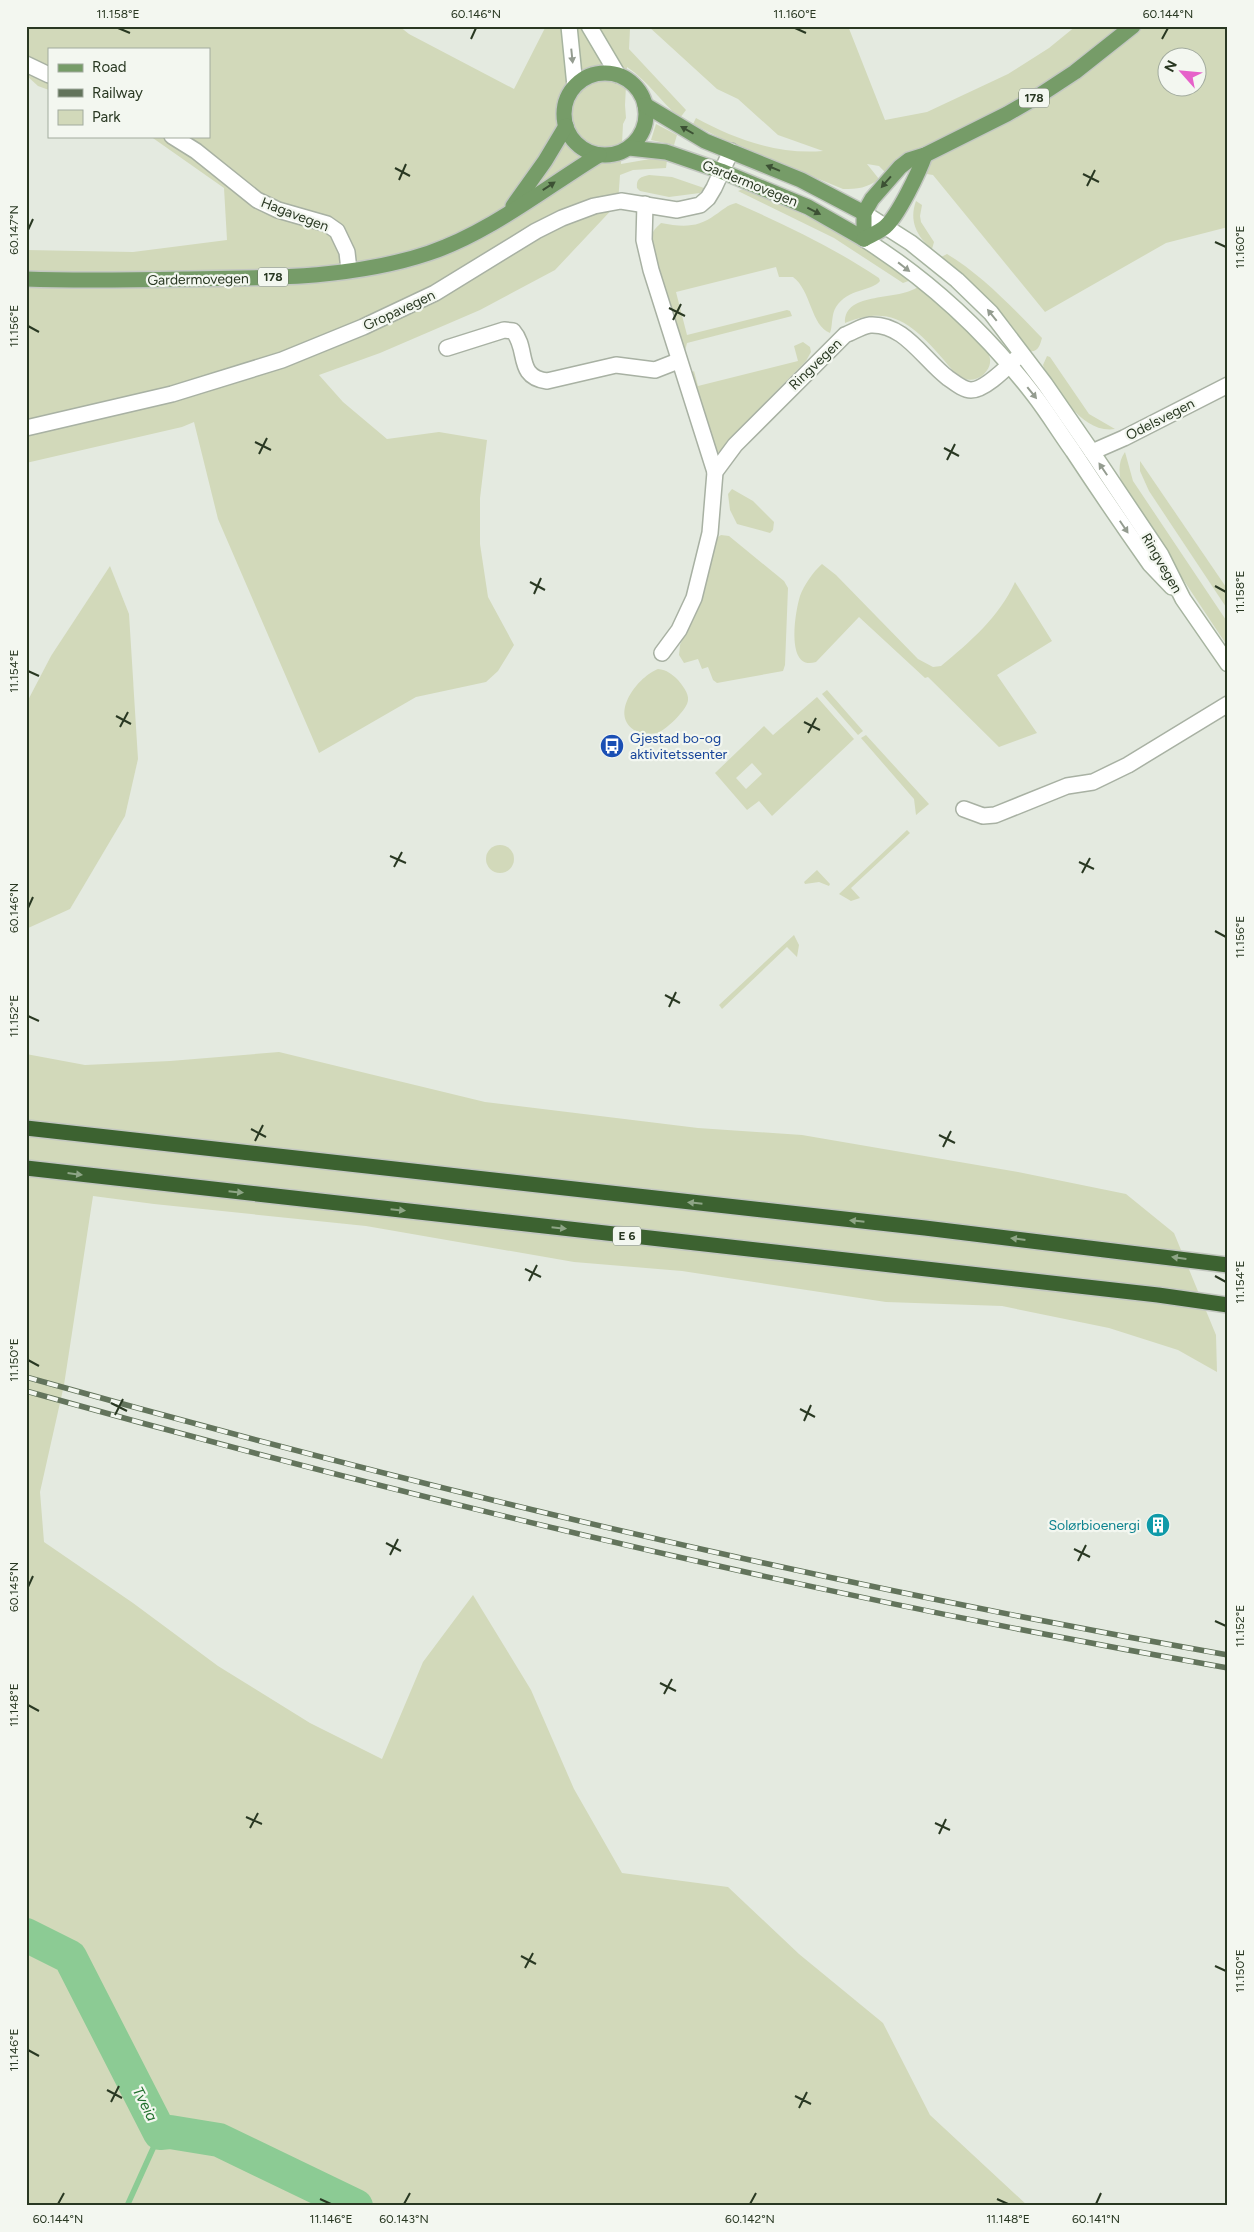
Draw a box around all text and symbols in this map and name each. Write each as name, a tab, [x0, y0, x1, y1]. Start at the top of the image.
text: 11.158°E	[96, 7, 140, 21]
text: 60.146°N	[451, 7, 501, 21]
text: 11.160°E	[773, 7, 817, 21]
text: 60.144°N	[1143, 7, 1193, 21]
legend	[48, 48, 210, 138]
one-way arrow	[568, 48, 576, 64]
north arrow	[1156, 48, 1206, 98]
text: Road	[92, 58, 127, 76]
text: N	[1161, 58, 1181, 75]
text: Railway	[92, 84, 143, 102]
road number: 178	[1019, 89, 1049, 108]
text: Park	[92, 108, 121, 126]
one-way arrow	[680, 126, 693, 135]
street label: Gardermovegen	[700, 157, 800, 210]
one-way arrow	[766, 164, 780, 172]
one-way arrow	[880, 176, 892, 188]
one-way arrow	[543, 181, 556, 191]
street label: Hagavegen	[258, 194, 331, 235]
text: 60.147°N	[7, 205, 21, 255]
one-way arrow	[807, 207, 822, 215]
text: 11.160°E	[1233, 225, 1247, 269]
one-way arrow	[897, 261, 910, 272]
road number: 178	[258, 268, 288, 286]
street label: Gardermovegen	[147, 270, 249, 289]
street label: Gropavegen	[361, 286, 438, 334]
text: 11.156°E	[7, 305, 21, 347]
one-way arrow	[987, 309, 998, 322]
street label: Ringvegen	[786, 335, 845, 394]
one-way arrow	[1026, 386, 1037, 399]
street label: Odelsvegen	[1123, 395, 1198, 444]
one-way arrow	[1098, 462, 1108, 475]
one-way arrow	[1119, 520, 1129, 533]
street label: Ringvegen	[1138, 530, 1186, 596]
text: 11.158°E	[1233, 570, 1247, 614]
text: 11.154°E	[7, 649, 21, 693]
place label: Gjestad bo-og aktivitetssenter	[630, 730, 728, 763]
bus stop icon: Gjestad bo-og aktivitetssenter	[599, 733, 625, 759]
text: 60.146°N	[7, 883, 21, 933]
text: 11.156°E	[1233, 916, 1247, 958]
text: 11.152°E	[7, 995, 21, 1037]
one-way arrow	[67, 1171, 83, 1179]
one-way arrow	[228, 1188, 244, 1196]
one-way arrow	[687, 1199, 703, 1207]
one-way arrow	[390, 1206, 406, 1214]
one-way arrow	[848, 1217, 864, 1225]
one-way arrow	[551, 1224, 567, 1232]
road number: E 6	[613, 1226, 641, 1246]
one-way arrow	[1010, 1235, 1026, 1243]
one-way arrow	[1171, 1254, 1187, 1262]
text: 11.154°E	[1233, 1260, 1247, 1304]
text: 11.150°E	[7, 1338, 21, 1382]
building icon: Solørbioenergi	[1145, 1512, 1171, 1538]
place label: Solørbioenergi	[1048, 1517, 1140, 1534]
text: 60.145°N	[7, 1562, 21, 1612]
text: 11.152°E	[1233, 1605, 1247, 1647]
text: 11.148°E	[7, 1683, 21, 1727]
text: 11.150°E	[1233, 1949, 1247, 1993]
text: 11.146°E	[7, 2028, 21, 2072]
water label: Tveia	[129, 2084, 161, 2124]
text: 60.144°N	[33, 2212, 83, 2226]
text: 11.146°E	[309, 2212, 353, 2226]
text: 60.143°N	[379, 2212, 429, 2226]
text: 60.142°N	[725, 2212, 775, 2226]
text: 11.148°E	[986, 2212, 1030, 2226]
text: 60.141°N	[1072, 2212, 1120, 2226]

